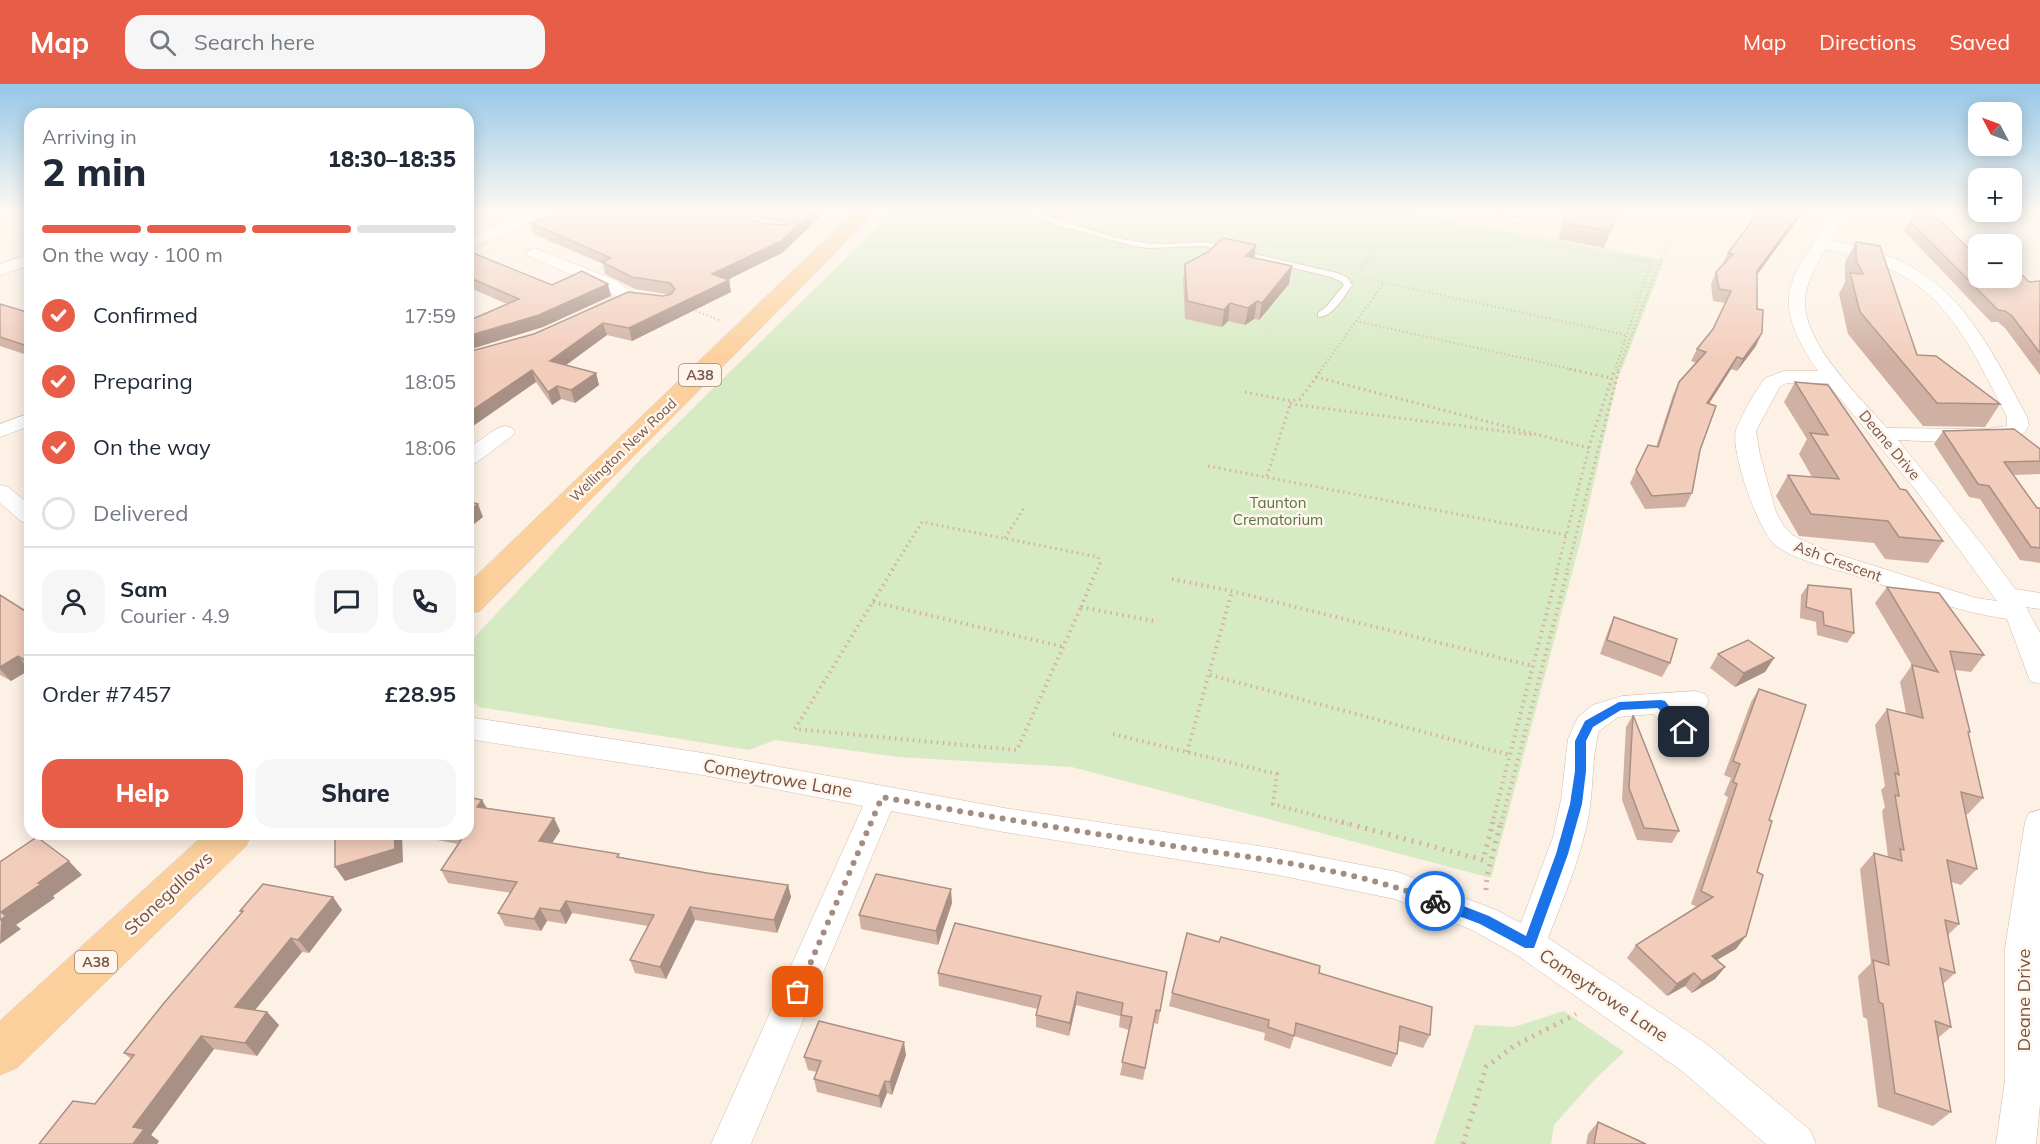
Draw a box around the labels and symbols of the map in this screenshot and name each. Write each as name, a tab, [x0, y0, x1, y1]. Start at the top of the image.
north arrow	[1968, 102, 2022, 156]
road number: A38	[679, 364, 721, 386]
street label: Wellington New Road	[566, 394, 680, 506]
street label: Deane Drive	[1855, 406, 1925, 484]
park label: Taunton Crematorium	[1233, 493, 1323, 529]
street label: Ash Crescent	[1792, 536, 1884, 586]
pin	[1658, 706, 1709, 757]
street label: Comeytrowe Lane	[702, 754, 854, 802]
street label: Stonegallows	[119, 846, 217, 940]
courier	[1405, 871, 1465, 931]
street label: Comeytrowe Lane	[1535, 943, 1673, 1047]
street label: Deane Drive	[2012, 949, 2035, 1051]
road number: A38	[75, 951, 117, 973]
pin	[772, 966, 823, 1017]

